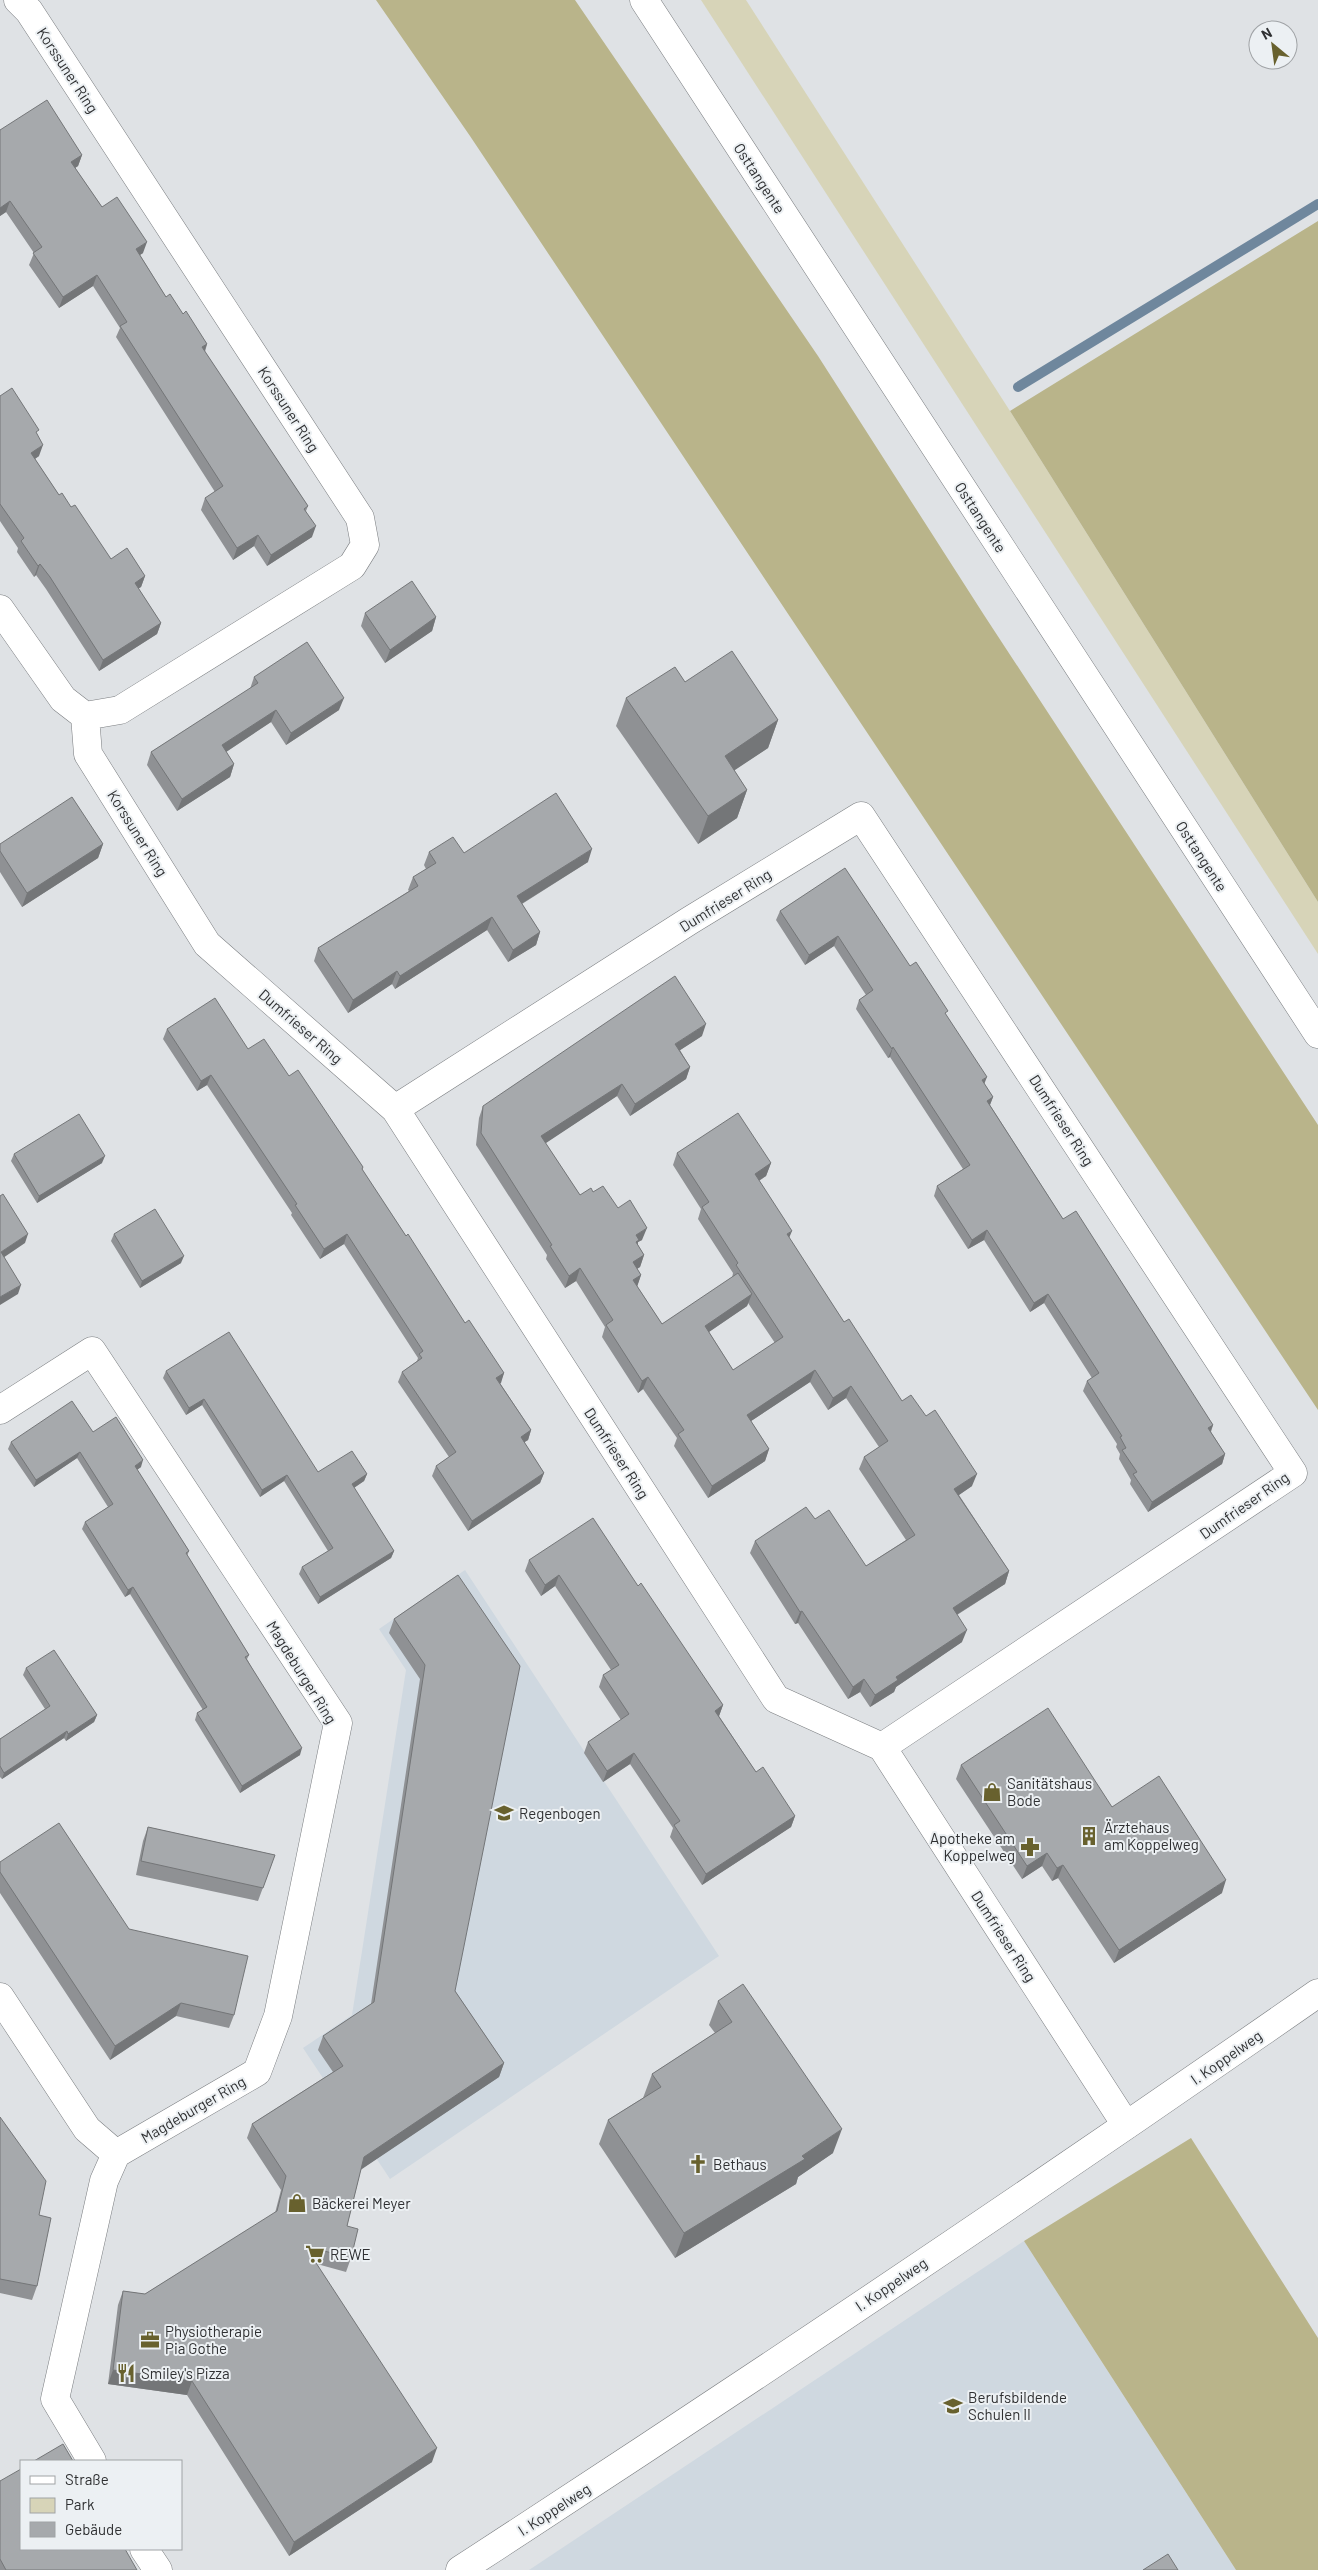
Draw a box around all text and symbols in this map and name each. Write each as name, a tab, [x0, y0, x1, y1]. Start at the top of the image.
north arrow	[1248, 20, 1298, 70]
street label: Korssuner Ring	[34, 24, 102, 116]
text: N	[1258, 24, 1275, 43]
street label: Osttangente	[731, 139, 789, 217]
street label: Korssuner Ring	[255, 363, 323, 455]
street label: Osttangente	[952, 478, 1010, 556]
street label: Korssuner Ring	[104, 787, 172, 879]
street label: Osttangente	[1173, 817, 1231, 895]
street label: Dumfrieser Ring	[676, 865, 774, 935]
street label: Dumfrieser Ring	[256, 985, 346, 1067]
street label: Dumfrieser Ring	[1026, 1071, 1098, 1169]
street label: Dumfrieser Ring	[581, 1404, 653, 1502]
street label: Dumfrieser Ring	[1196, 1468, 1292, 1542]
street label: Magdeburger Ring	[263, 1617, 341, 1727]
place label: Sanitätshaus Bode	[1007, 1774, 1092, 1809]
shop icon: Sanitätshaus Bode	[981, 1781, 1003, 1803]
school or university icon: Regenbogen	[493, 1802, 515, 1824]
place label: Regenbogen	[519, 1804, 601, 1822]
place label: Ärztehaus am Koppelweg	[1104, 1818, 1199, 1853]
building icon: Ärztehaus am Koppelweg	[1078, 1825, 1100, 1847]
place label: Apotheke am Koppelweg	[930, 1829, 1015, 1864]
pharmacy icon: Apotheke am Koppelweg	[1019, 1836, 1041, 1858]
street label: Dumfrieser Ring	[968, 1887, 1040, 1985]
street label: I. Koppelweg	[1187, 2026, 1265, 2088]
street label: Magdeburger Ring	[138, 2072, 248, 2146]
church icon: Bethaus	[687, 2153, 709, 2175]
place label: Bethaus	[713, 2155, 767, 2173]
shop icon: Bäckerei Meyer	[286, 2192, 308, 2214]
place label: Bäckerei Meyer	[312, 2194, 411, 2212]
supermarket icon: REWE	[304, 2243, 326, 2265]
place label: REWE	[330, 2245, 371, 2263]
street label: I. Koppelweg	[852, 2253, 930, 2315]
place label: Physiotherapie Pia Gothe	[165, 2322, 262, 2357]
office icon: Physiotherapie Pia Gothe	[139, 2329, 161, 2351]
restaurant icon: Smiley's Pizza	[115, 2362, 137, 2384]
place label: Smiley's Pizza	[141, 2364, 230, 2382]
place label: Berufsbildende Schulen II	[968, 2388, 1067, 2423]
school or university icon: Berufsbildende Schulen II	[942, 2395, 964, 2417]
legend	[20, 2460, 182, 2550]
text: Straße	[65, 2470, 109, 2488]
street label: I. Koppelweg	[514, 2479, 594, 2539]
text: Park	[65, 2495, 95, 2513]
text: Gebäude	[65, 2520, 122, 2538]

